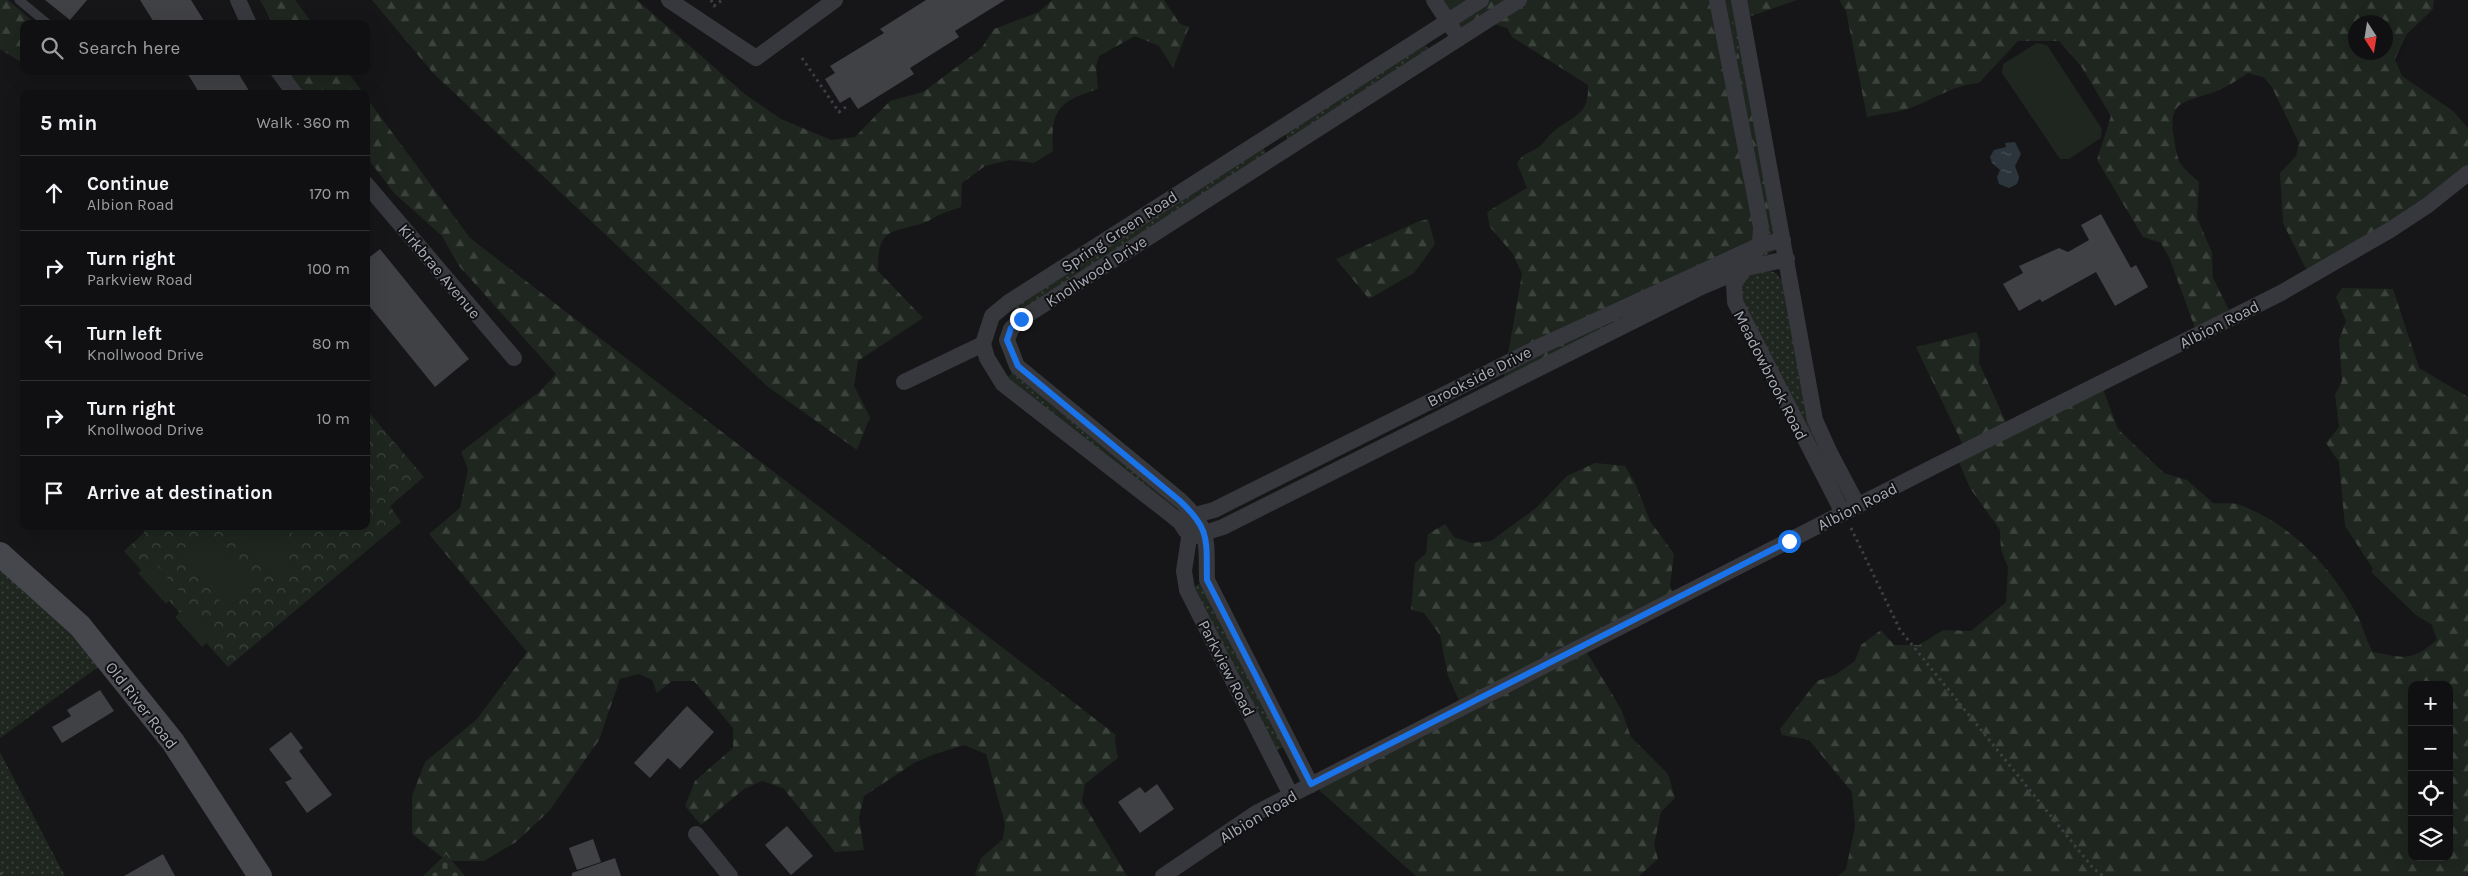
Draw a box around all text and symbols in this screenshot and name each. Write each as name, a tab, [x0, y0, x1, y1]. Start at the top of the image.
north arrow	[2348, 15, 2393, 60]
search box	[20, 20, 370, 75]
icon: search	[38, 34, 66, 62]
text: Search here	[78, 37, 180, 59]
text: 5 min	[40, 111, 97, 135]
text: Walk · 360 m	[257, 113, 350, 132]
text: Continue	[87, 173, 169, 195]
icon: ahead	[40, 179, 68, 207]
text: 170 m	[309, 184, 350, 203]
street label: Spring Green Road	[1058, 187, 1181, 276]
text: Albion Road	[87, 195, 174, 214]
street label: Kirkbrae Avenue	[394, 220, 485, 323]
street label: Knollwood Drive	[1042, 232, 1150, 311]
text: Turn right	[87, 248, 176, 270]
icon: right	[40, 254, 68, 282]
text: 100 m	[307, 259, 350, 278]
text: Parkview Road	[87, 270, 193, 289]
street label: Albion Road	[2176, 296, 2262, 353]
street label: Meadowbrook Road	[1730, 307, 1811, 443]
route end	[1010, 308, 1033, 331]
text: Turn left	[87, 323, 162, 345]
icon: left	[40, 329, 68, 357]
text: 80 m	[312, 334, 350, 353]
street label: Brookside Drive	[1424, 342, 1534, 411]
text: Knollwood Drive	[87, 345, 204, 364]
text: Turn right	[87, 398, 176, 420]
icon: right	[40, 404, 68, 432]
text: 10 m	[316, 409, 350, 428]
text: Knollwood Drive	[87, 420, 204, 439]
street label: Albion Road	[1814, 478, 1900, 535]
icon: arrive	[40, 479, 68, 507]
text: Arrive at destination	[87, 482, 273, 504]
route start	[1778, 530, 1801, 553]
street label: Parkview Road	[1194, 617, 1259, 720]
street label: Old River Road	[102, 658, 182, 753]
map controls	[2408, 681, 2453, 861]
button: +	[2408, 681, 2453, 726]
button: −	[2408, 726, 2453, 771]
button: locate	[2408, 771, 2453, 816]
street label: Albion Road	[1216, 786, 1300, 847]
button: layers	[2408, 816, 2453, 861]

